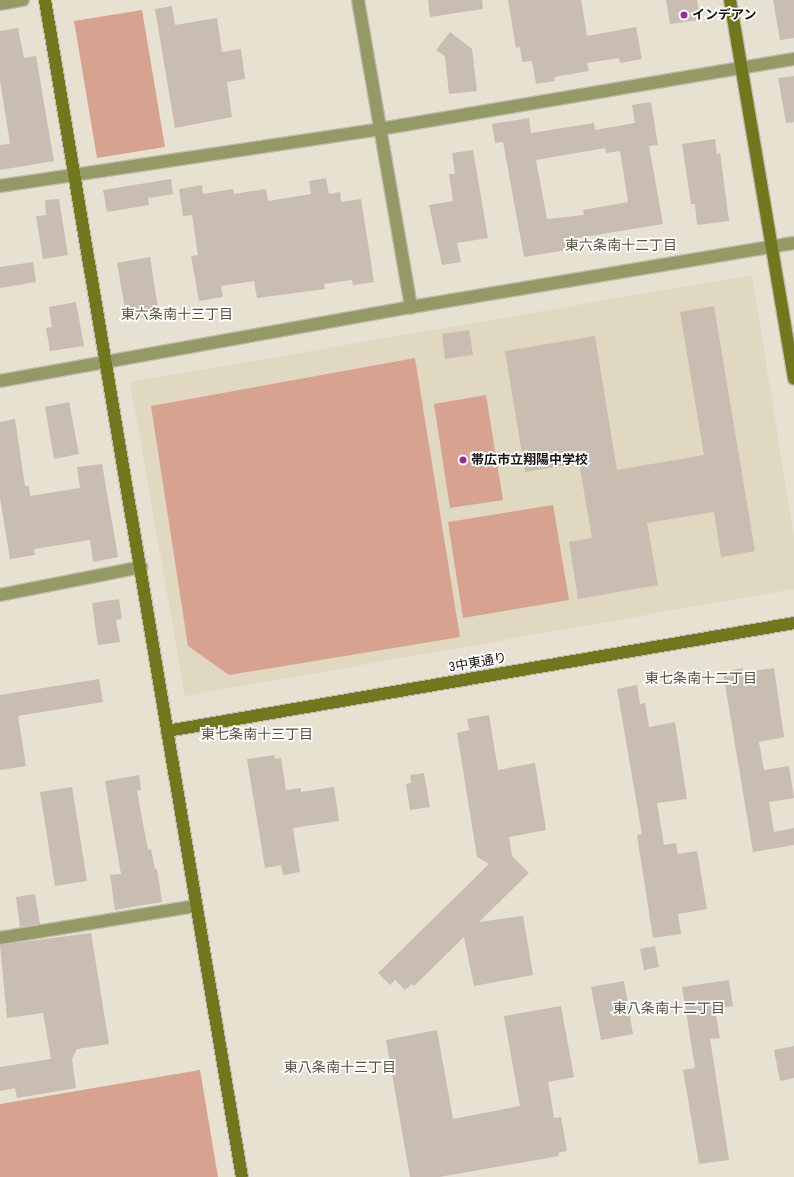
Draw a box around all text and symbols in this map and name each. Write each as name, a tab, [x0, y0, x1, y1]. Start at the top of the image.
place label: インデアン	[692, 7, 757, 23]
marker: インデアン	[679, 10, 689, 20]
district label: 東六条南十二丁目	[565, 237, 677, 253]
district label: 東六条南十三丁目	[121, 306, 233, 322]
place label: 帯広市立翔陽中学校	[471, 452, 588, 468]
marker: 帯広市立翔陽中学校	[458, 455, 468, 465]
street label: 3中東通り	[448, 650, 508, 676]
district label: 東七条南十二丁目	[645, 670, 757, 686]
district label: 東七条南十三丁目	[201, 726, 313, 742]
district label: 東八条南十二丁目	[613, 1000, 725, 1016]
district label: 東八条南十三丁目	[284, 1059, 396, 1075]

